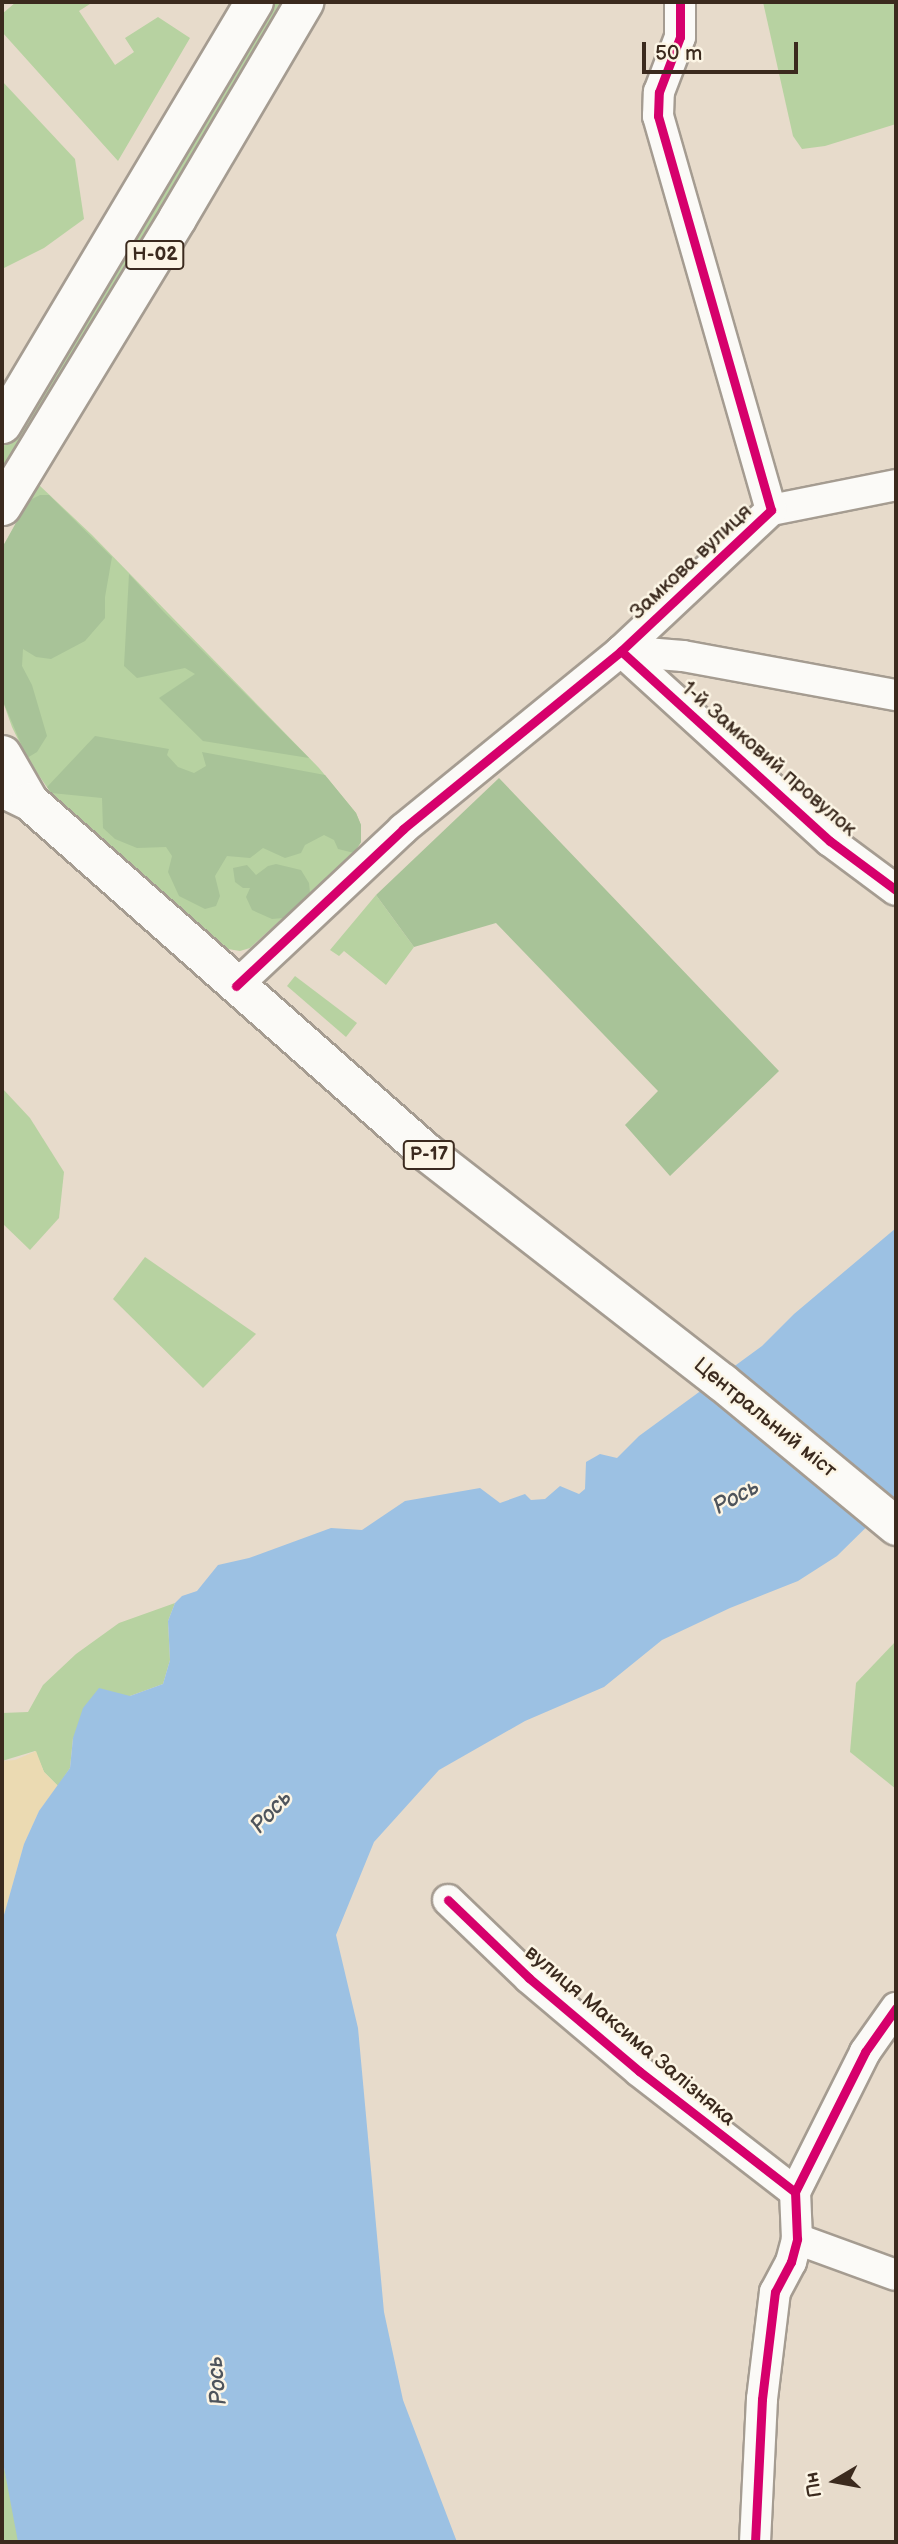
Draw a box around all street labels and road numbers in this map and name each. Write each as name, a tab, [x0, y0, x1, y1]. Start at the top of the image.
road number: Н-02	[125, 240, 185, 270]
street label: Замкова вулиця	[625, 499, 757, 625]
street label: 1-й Замковий провулок	[676, 676, 862, 842]
road number: Р-17	[403, 1140, 455, 1170]
street label: Центральний міст	[689, 1353, 841, 1483]
street label: вулиця Максима Залізняка	[519, 1940, 741, 2132]

